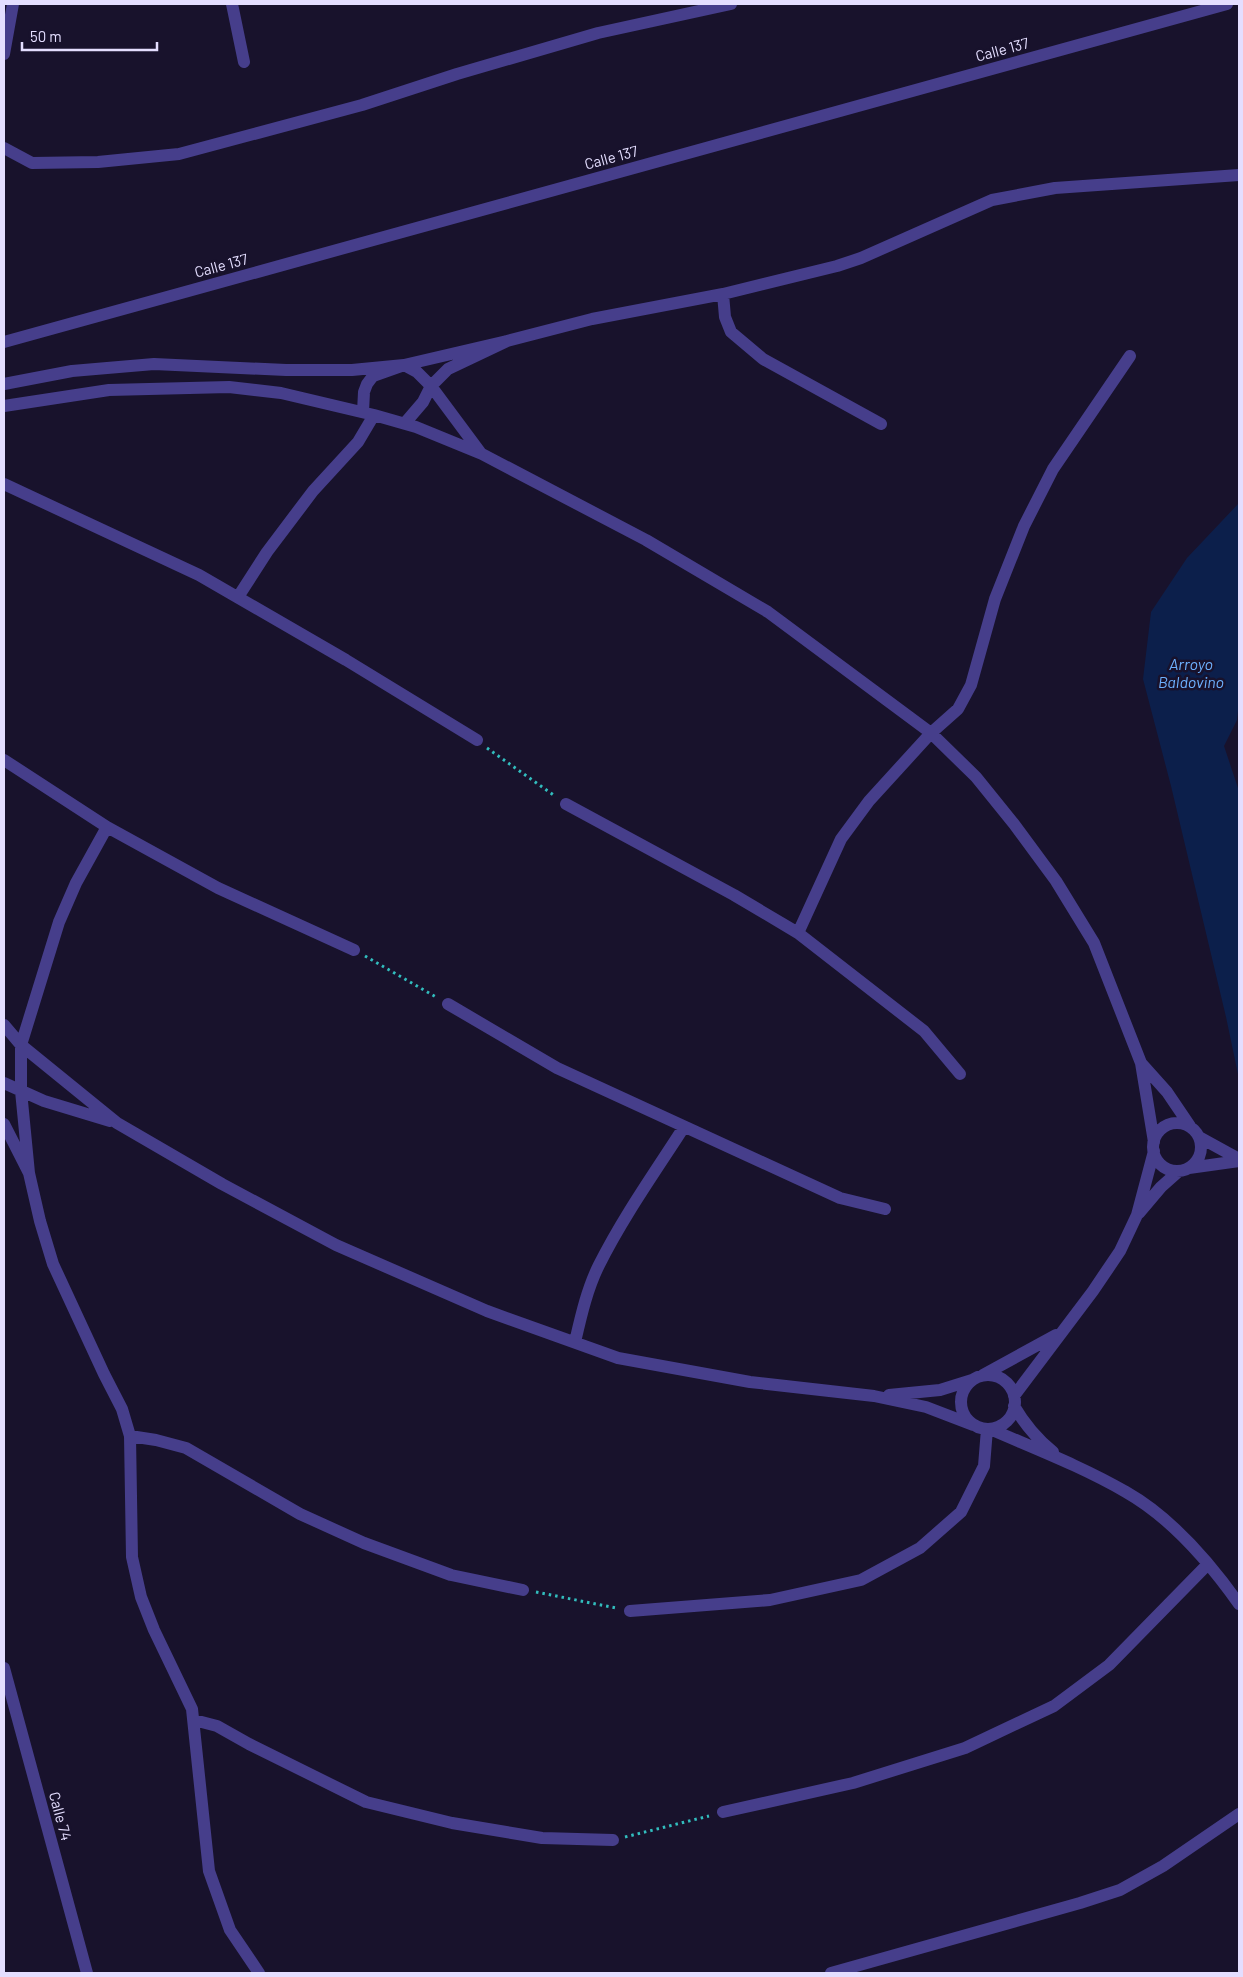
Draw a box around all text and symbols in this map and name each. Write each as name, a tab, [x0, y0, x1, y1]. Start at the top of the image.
scale bar	[22, 20, 158, 52]
text: 50 m	[30, 27, 62, 45]
street label: Calle 137	[973, 33, 1031, 65]
street label: Calle 137	[582, 141, 640, 173]
street label: Calle 137	[192, 249, 250, 281]
water label: Arroyo Baldovino	[1158, 654, 1224, 691]
street label: Calle 74	[46, 1790, 76, 1842]

